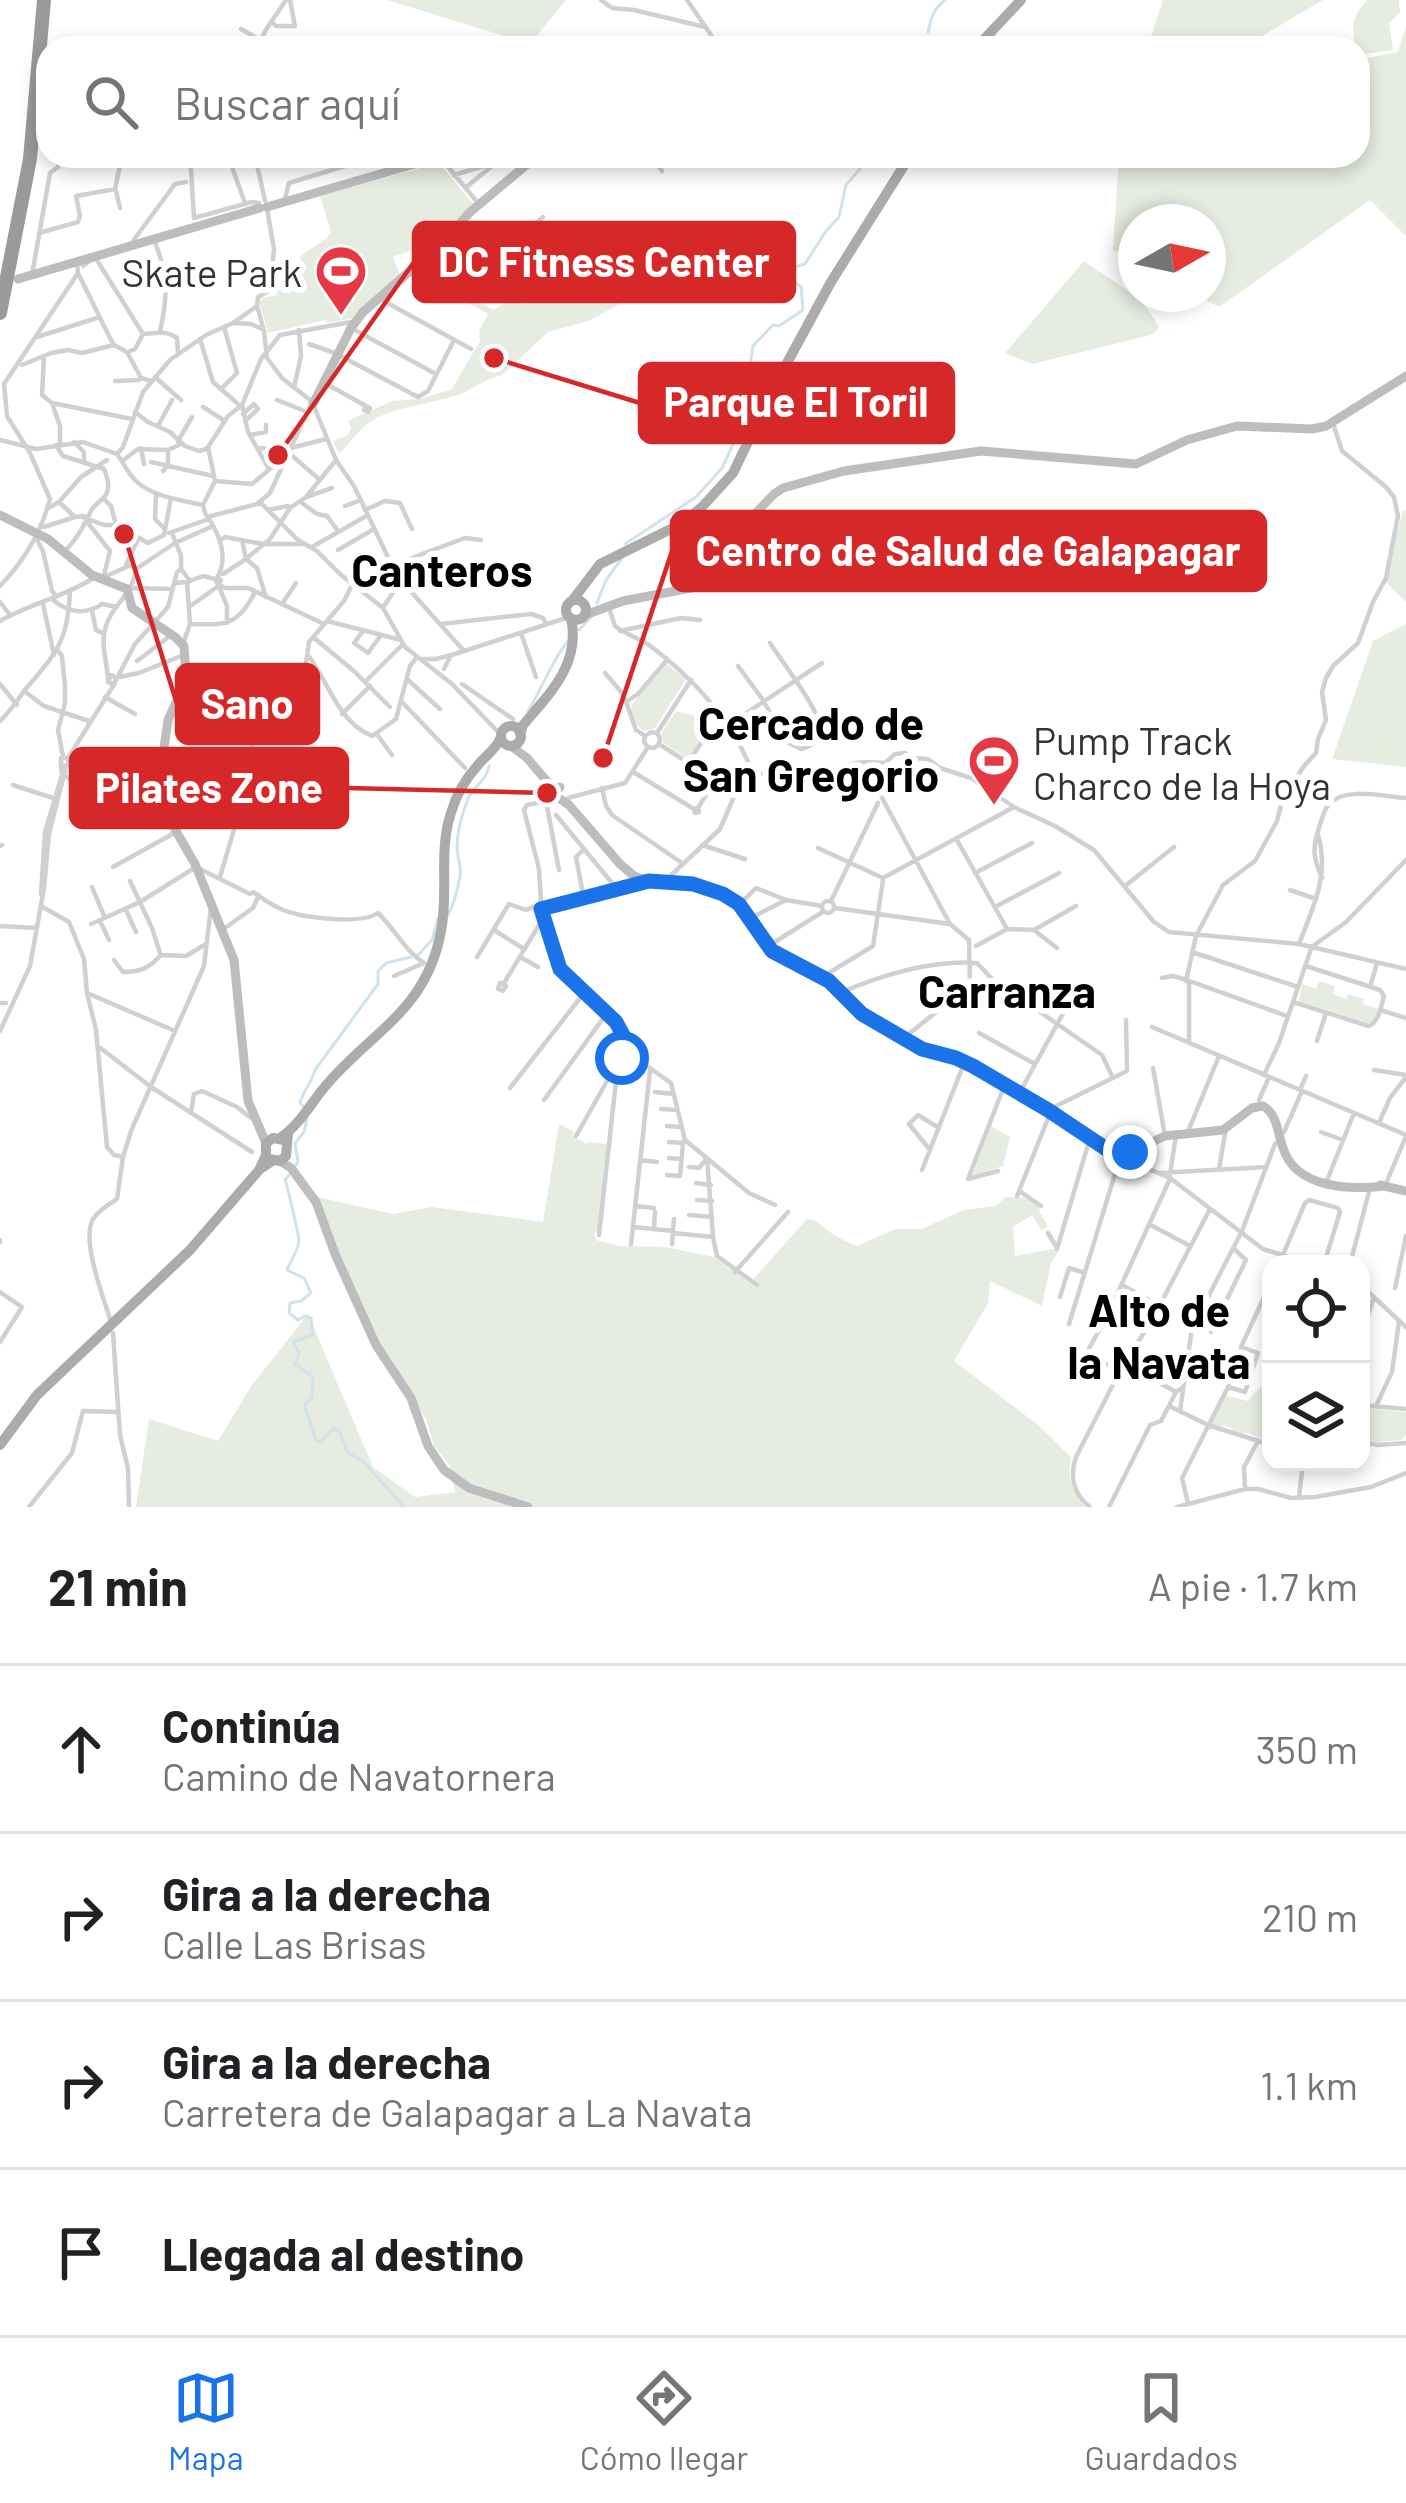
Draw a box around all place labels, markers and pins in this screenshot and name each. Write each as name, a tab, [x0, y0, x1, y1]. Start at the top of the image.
callout: DC Fitness Center	[414, 223, 794, 301]
sports icon: Skate Park	[313, 243, 369, 317]
place label: Skate Park	[121, 248, 302, 295]
callout: Parque El Toril	[640, 364, 953, 442]
callout: Centro de Salud de Galapagar	[672, 512, 1265, 590]
callout: Sano	[177, 665, 318, 743]
place label: Pump Track Charco de la Hoya	[1033, 716, 1331, 808]
sports icon: Pump Track Charco de la Hoya	[966, 733, 1022, 807]
callout: Pilates Zone	[71, 749, 347, 827]

